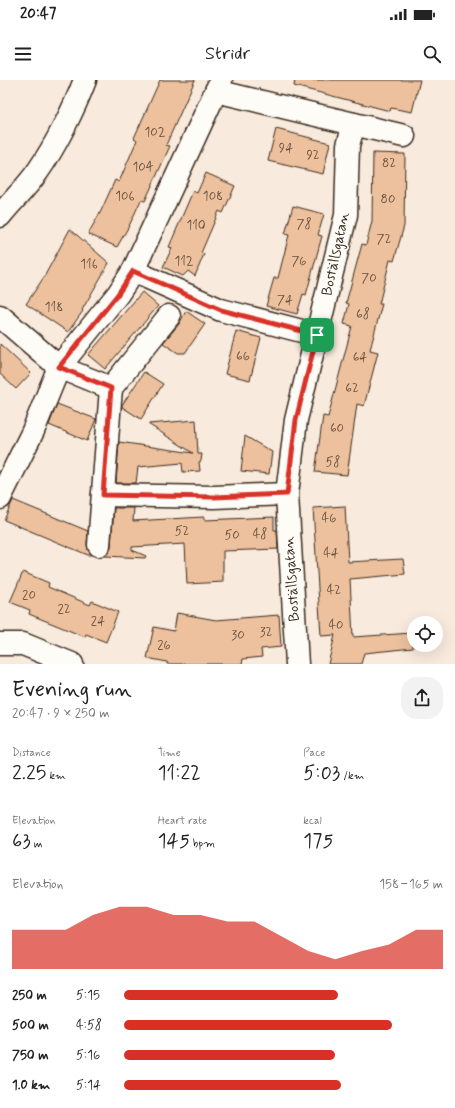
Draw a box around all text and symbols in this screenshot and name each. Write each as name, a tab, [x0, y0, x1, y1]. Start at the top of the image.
text: 20:47	[20, 4, 56, 24]
text: Stridr	[205, 42, 250, 66]
icon: menu	[12, 43, 34, 65]
icon: search	[421, 43, 443, 65]
house number: 102	[145, 124, 166, 141]
house number: 94	[279, 140, 293, 157]
house number: 92	[306, 147, 320, 164]
house number: 82	[382, 155, 396, 172]
house number: 104	[133, 159, 154, 176]
house number: 106	[115, 188, 135, 205]
house number: 108	[203, 188, 223, 205]
house number: 80	[381, 191, 395, 208]
street label: Boställsgatan	[317, 210, 355, 298]
house number: 78	[296, 216, 312, 233]
house number: 110	[186, 217, 206, 234]
house number: 72	[377, 231, 392, 248]
house number: 112	[174, 253, 194, 270]
house number: 76	[291, 253, 307, 270]
house number: 116	[80, 256, 98, 273]
house number: 70	[361, 270, 377, 287]
house number: 74	[277, 292, 293, 309]
house number: 118	[45, 299, 63, 316]
house number: 68	[356, 306, 370, 323]
pin	[300, 318, 334, 352]
icon: arrive	[306, 324, 328, 346]
house number: 66	[236, 348, 250, 365]
house number: 64	[353, 349, 367, 366]
house number: 62	[345, 380, 359, 397]
house number: 60	[330, 420, 344, 437]
house number: 58	[326, 454, 340, 471]
house number: 46	[322, 510, 336, 527]
house number: 52	[175, 523, 189, 540]
house number: 48	[253, 526, 267, 543]
house number: 50	[224, 527, 240, 544]
street label: Boställsgatan	[279, 536, 305, 622]
house number: 44	[323, 545, 339, 562]
house number: 42	[327, 582, 341, 599]
house number: 20	[22, 587, 36, 604]
house number: 22	[57, 601, 71, 618]
house number: 24	[91, 613, 105, 630]
map controls	[407, 616, 443, 652]
button: locate	[407, 616, 443, 652]
house number: 40	[328, 617, 344, 634]
house number: 32	[260, 624, 273, 641]
house number: 30	[231, 627, 245, 644]
house number: 26	[157, 637, 171, 654]
text: Evening run	[12, 676, 132, 704]
button: share	[401, 677, 443, 719]
text: 20:47 · 9 × 250 m	[12, 705, 110, 722]
text: Distance	[12, 746, 51, 760]
text: Time	[158, 746, 181, 760]
text: Pace	[303, 746, 325, 760]
text: 2.25	[12, 760, 46, 787]
text: 11:22	[158, 760, 201, 787]
text: 5:03	[303, 760, 340, 787]
text: km	[46, 769, 65, 783]
text: /km	[340, 769, 364, 783]
text: Elevation	[12, 814, 55, 828]
text: Heart rate	[158, 814, 207, 828]
text: kcal	[303, 814, 322, 828]
text: 63	[12, 828, 31, 855]
text: 145	[158, 828, 190, 855]
text: 175	[303, 828, 333, 855]
text: m	[31, 837, 42, 851]
text: bpm	[190, 837, 215, 851]
text: Elevation	[12, 876, 63, 893]
text: 158–165 m	[379, 876, 443, 893]
text: 250 m	[12, 987, 47, 1004]
text: 5:15	[76, 987, 100, 1004]
text: 500 m	[12, 1017, 49, 1034]
text: 4:58	[76, 1017, 102, 1034]
text: 750 m	[12, 1047, 49, 1064]
text: 5:16	[76, 1047, 100, 1064]
text: 1.0 km	[12, 1077, 50, 1094]
text: 5:14	[76, 1077, 101, 1094]

